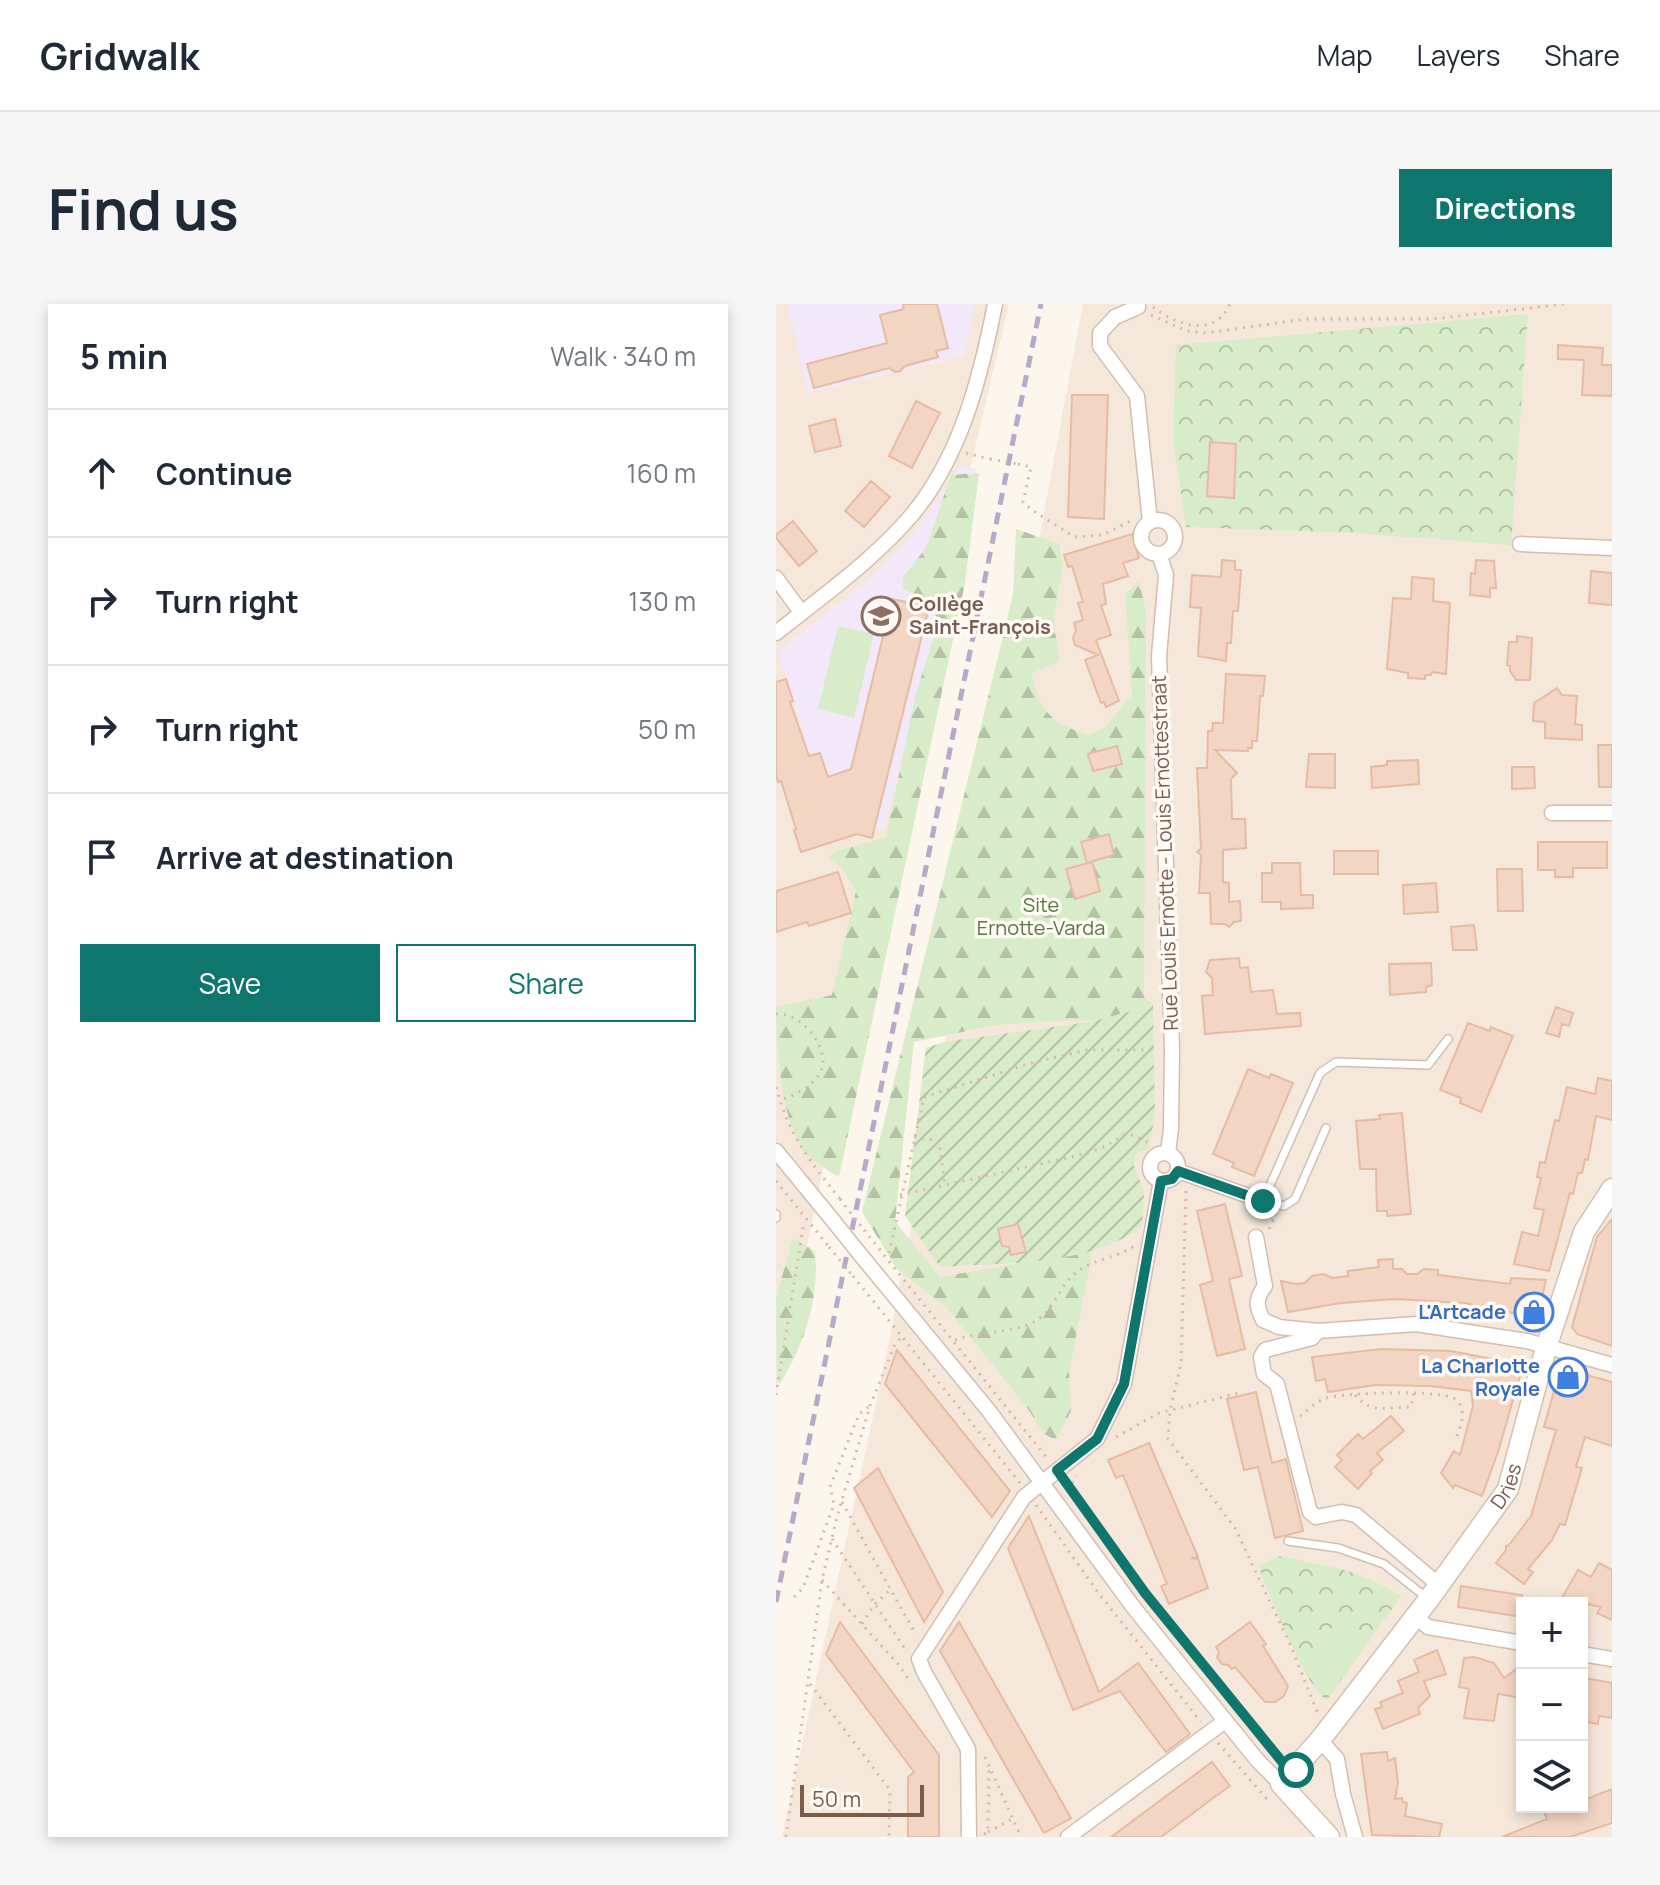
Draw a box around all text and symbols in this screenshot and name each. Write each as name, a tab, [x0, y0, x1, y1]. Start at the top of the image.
text: Gridwalk	[40, 29, 199, 81]
text: Map	[1317, 36, 1373, 74]
text: Layers	[1417, 36, 1500, 74]
text: Share	[1544, 36, 1620, 74]
button: Directions	[1399, 169, 1612, 247]
text: Find us	[48, 170, 239, 247]
text: 5 min	[80, 333, 168, 379]
text: Walk · 340 m	[550, 338, 696, 374]
icon: ahead	[80, 451, 124, 495]
text: Continue	[156, 453, 292, 494]
text: 160 m	[627, 455, 696, 491]
icon: right	[80, 579, 124, 623]
text: Turn right	[156, 581, 299, 622]
text: 130 m	[628, 583, 696, 619]
place label: Collège Saint-François	[909, 590, 1051, 640]
school or university icon: Collège Saint-François	[860, 595, 902, 637]
street label: Rue Louis Ernotte - Louis Ernottestraat	[1145, 675, 1184, 1031]
icon: right	[80, 707, 124, 751]
text: Turn right	[156, 709, 299, 750]
text: 50 m	[638, 711, 696, 747]
icon: arrive	[80, 835, 124, 879]
text: Arrive at destination	[156, 837, 454, 878]
park label: Site Ernotte-Varda	[977, 891, 1105, 941]
button: Save	[80, 944, 380, 1022]
button: Share	[396, 944, 696, 1022]
route end	[1245, 1183, 1281, 1219]
shop icon: L'Artcade	[1513, 1291, 1555, 1333]
place label: L'Artcade	[1418, 1298, 1506, 1325]
place label: La Charlotte Royale	[1421, 1352, 1540, 1402]
shop icon: La Charlotte Royale	[1547, 1356, 1589, 1398]
street label: Dries	[1484, 1460, 1527, 1514]
map controls	[1516, 1597, 1588, 1813]
button: +	[1516, 1597, 1588, 1669]
button: −	[1516, 1669, 1588, 1741]
button: layers	[1516, 1741, 1588, 1813]
route start	[1278, 1752, 1314, 1788]
scale bar	[800, 1781, 924, 1817]
text: 50 m	[812, 1784, 861, 1814]

